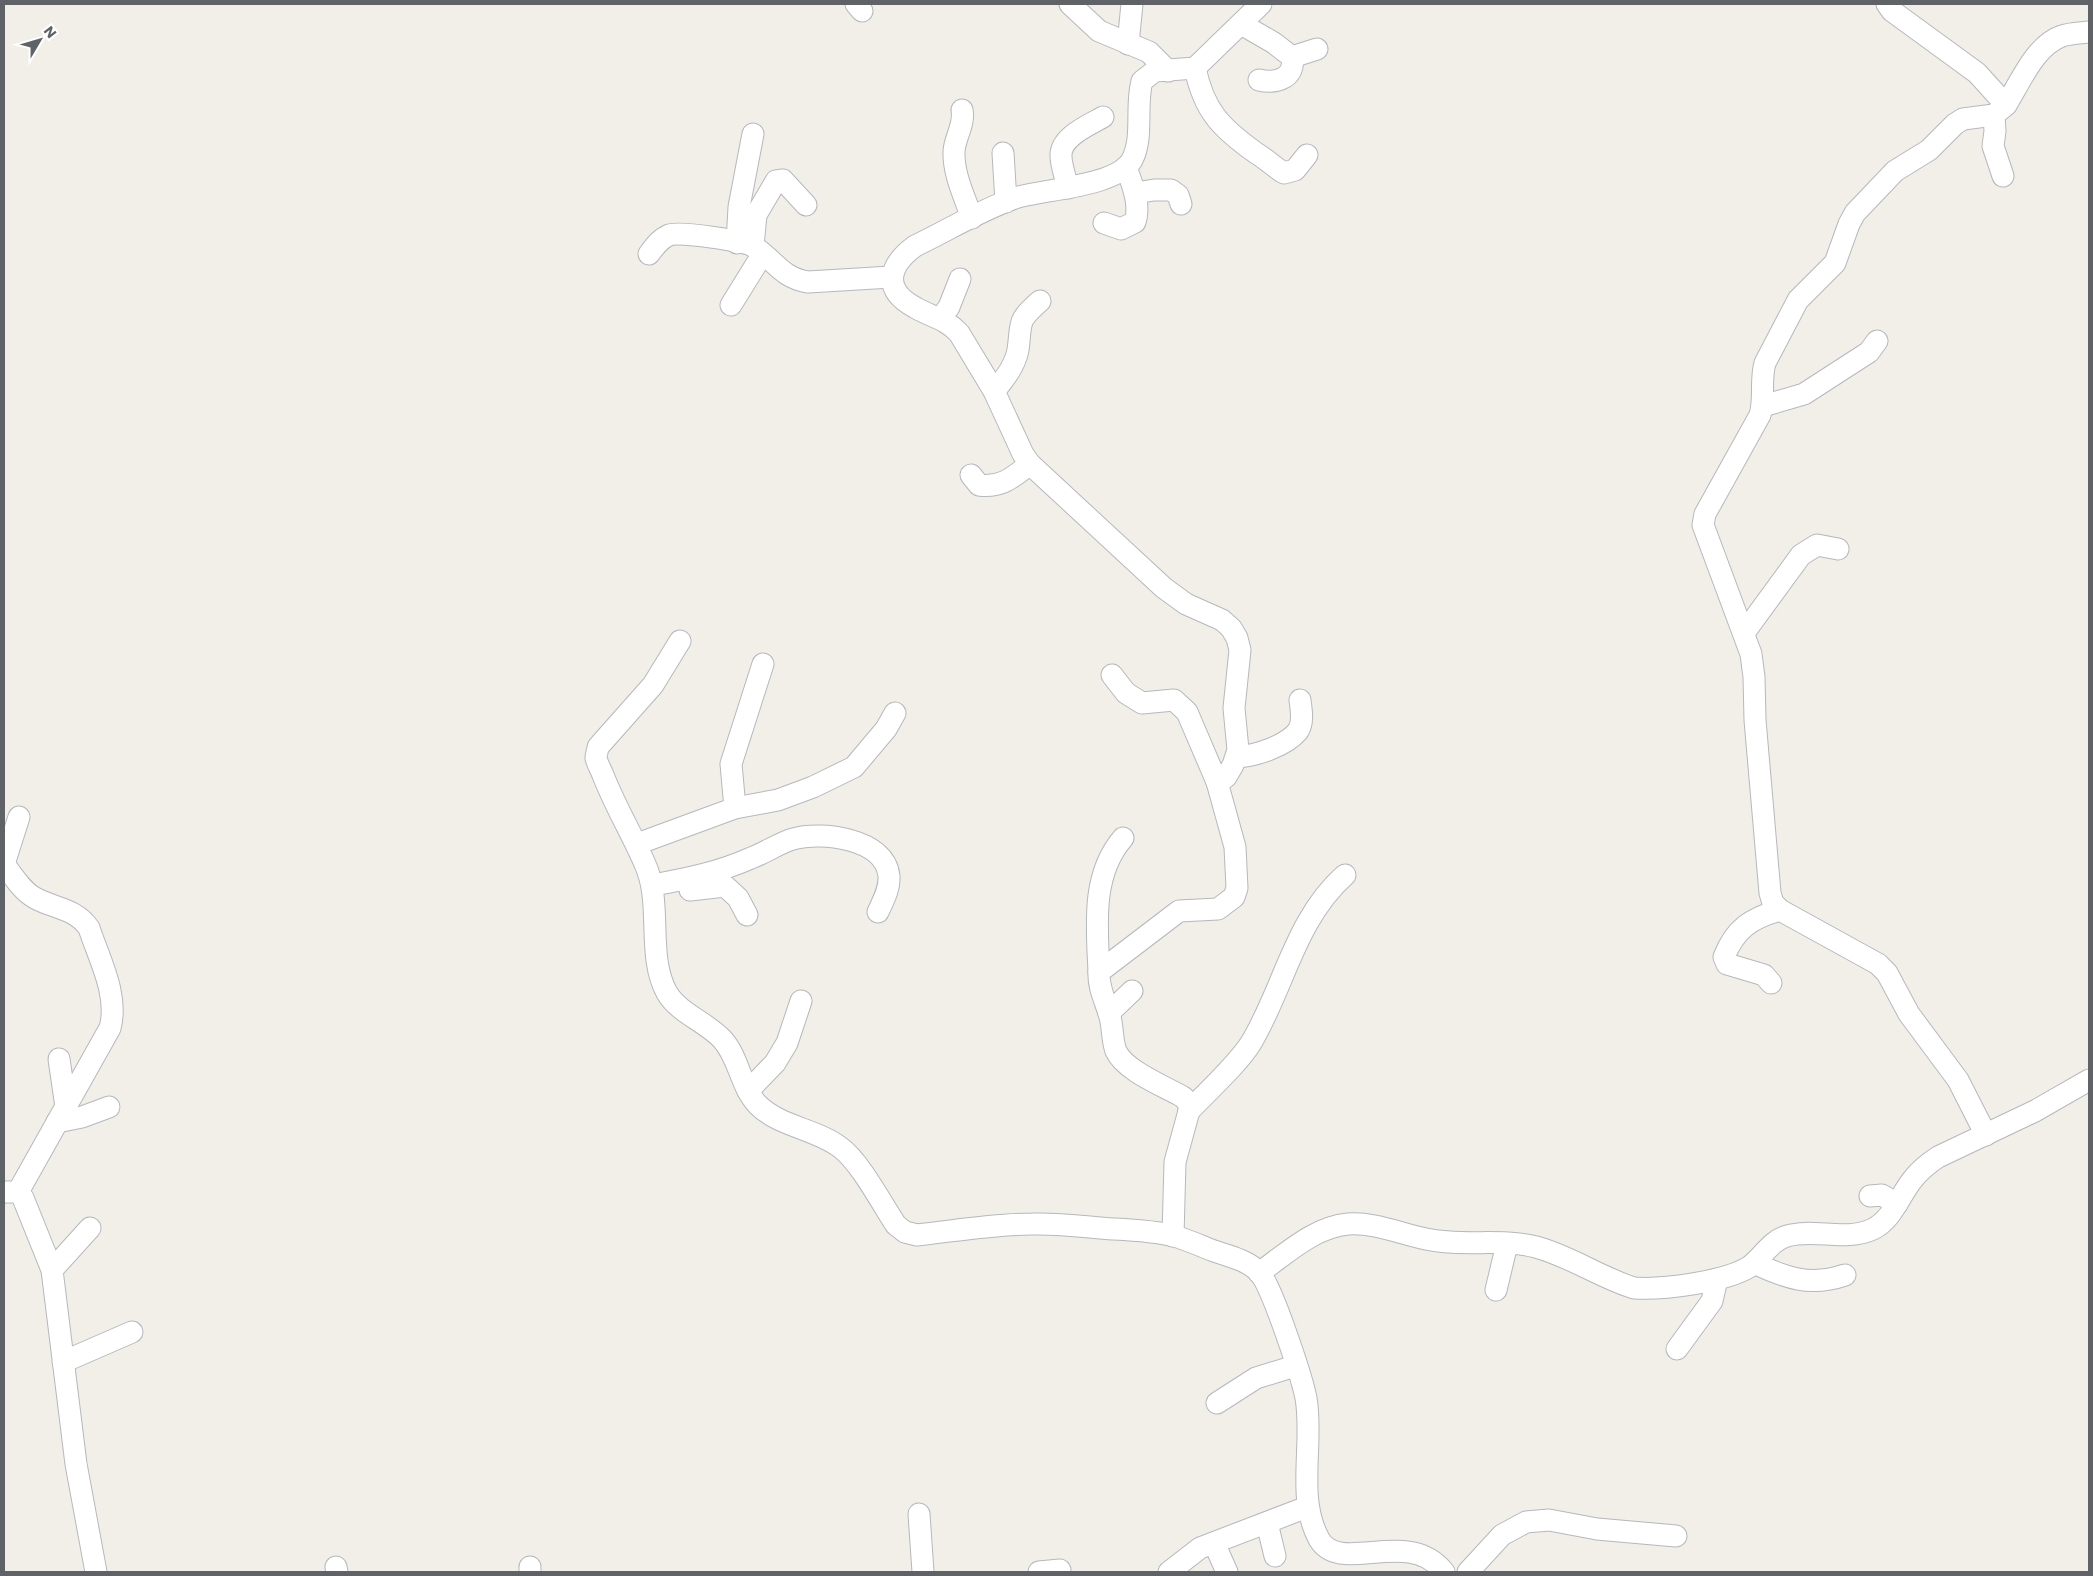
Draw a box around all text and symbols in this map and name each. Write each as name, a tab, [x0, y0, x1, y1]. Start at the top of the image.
north arrow	[15, 15, 65, 65]
text: N	[39, 22, 61, 42]

